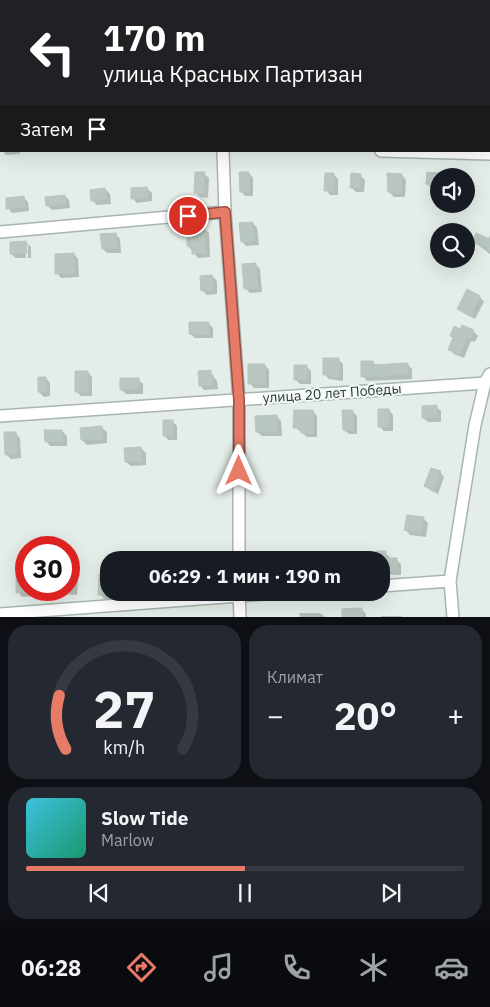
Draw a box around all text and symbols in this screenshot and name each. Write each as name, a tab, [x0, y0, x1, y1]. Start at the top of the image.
text: 170 m	[103, 15, 206, 61]
icon: left	[20, 20, 85, 85]
text: улица Красных Партизан	[103, 59, 363, 88]
icon: arrive	[83, 115, 111, 143]
text: Затем	[20, 117, 73, 141]
map controls	[430, 168, 475, 268]
button: sound	[430, 168, 475, 213]
pin	[167, 195, 209, 237]
icon: arrive	[174, 202, 202, 230]
button: search	[430, 223, 475, 268]
street label: улица 20 лет Победы	[262, 379, 402, 407]
position arrow	[212, 444, 264, 496]
speed limit sign: 30	[15, 536, 80, 601]
text: 06:29 · 1 мин · 190 m	[149, 564, 341, 588]
text: Климат	[267, 667, 323, 687]
text: 27	[93, 675, 156, 742]
text: 20°	[334, 691, 397, 740]
text: −	[267, 697, 284, 734]
text: +	[447, 697, 464, 734]
text: km/h	[104, 736, 146, 759]
text: Slow Tide	[101, 806, 188, 830]
text: Marlow	[101, 830, 154, 850]
icon: previous	[85, 879, 113, 907]
icon: pause	[231, 879, 259, 907]
icon: next	[377, 879, 405, 907]
icon: directions	[124, 950, 159, 985]
icon: music	[201, 950, 236, 985]
icon: phone	[279, 950, 314, 985]
icon: climate	[356, 950, 391, 985]
icon: car	[434, 950, 469, 985]
text: 06:28	[21, 953, 81, 982]

